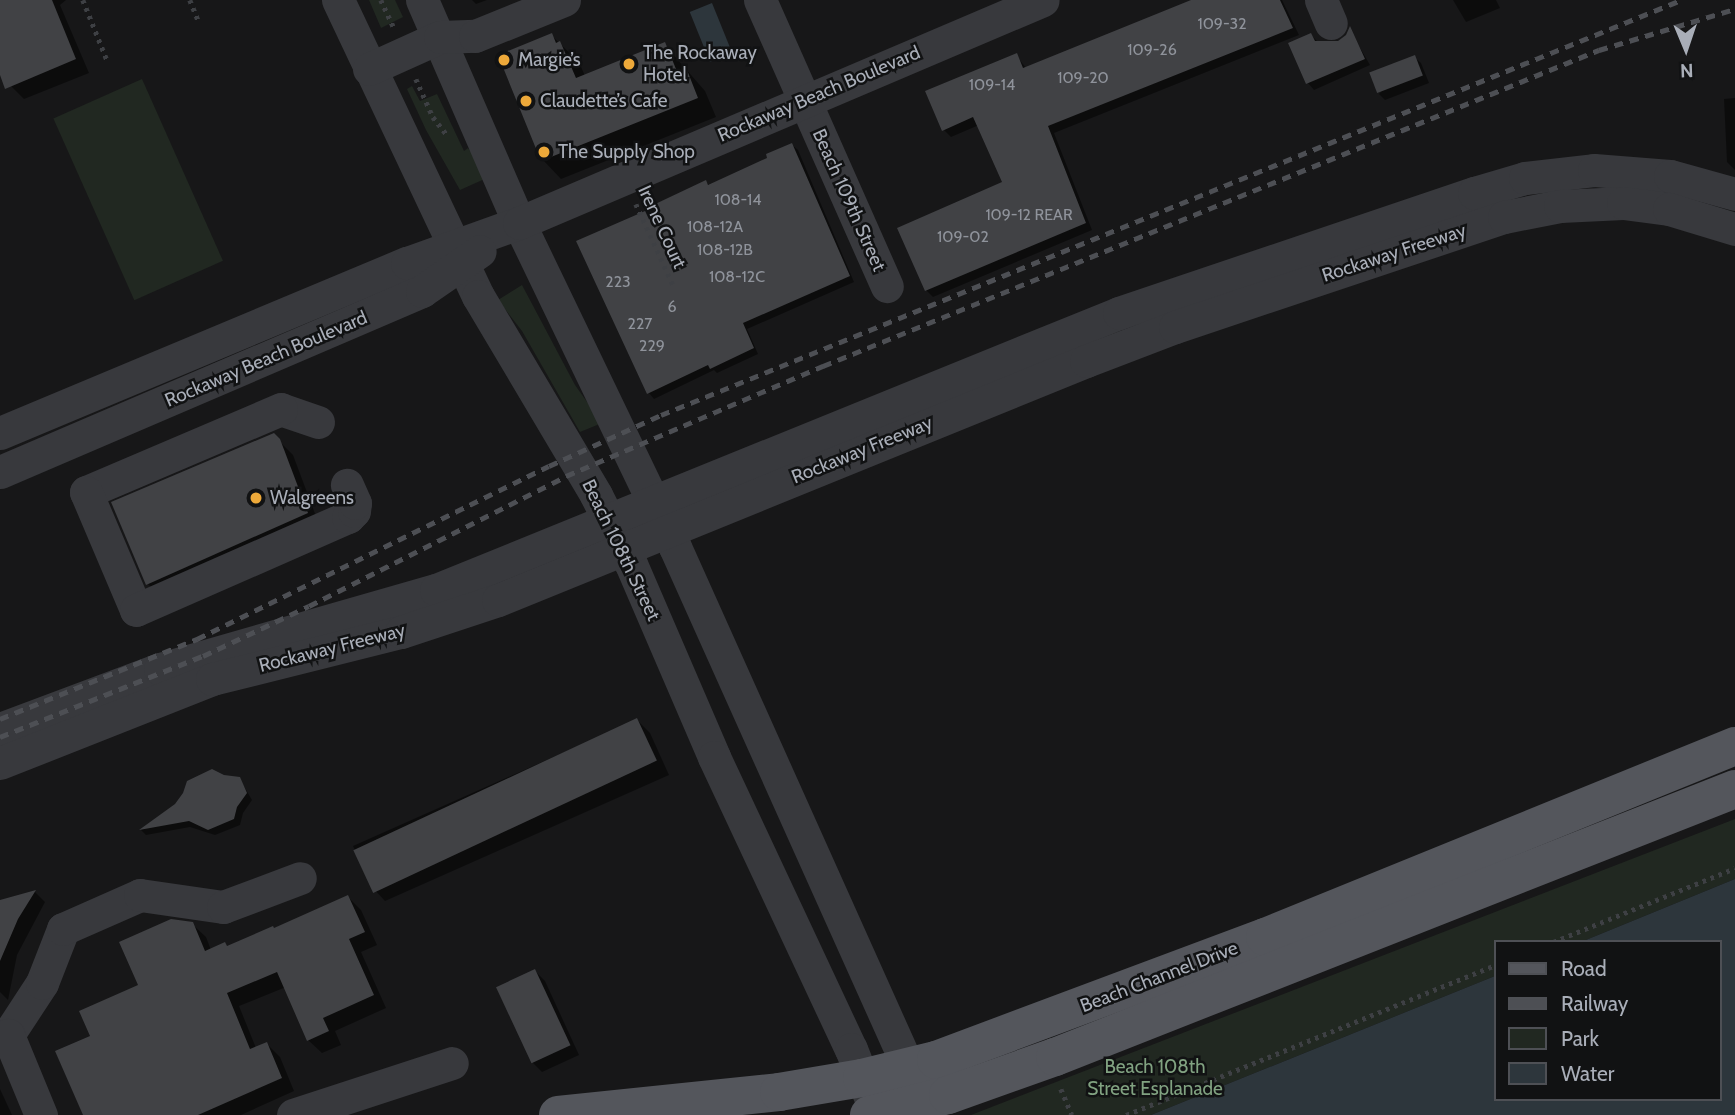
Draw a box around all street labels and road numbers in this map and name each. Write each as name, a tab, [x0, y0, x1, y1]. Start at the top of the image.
street label: Rockaway Beach Boulevard	[714, 41, 924, 147]
street label: Beach 109th Street	[807, 125, 891, 275]
street label: Irene Court	[633, 182, 691, 272]
street label: Rockaway Freeway	[1319, 219, 1469, 287]
street label: Rockaway Beach Boulevard	[161, 306, 371, 412]
street label: Rockaway Freeway	[788, 411, 936, 489]
street label: Beach 108th Street	[577, 476, 665, 624]
street label: Rockaway Freeway	[256, 619, 408, 677]
street label: Beach Channel Drive	[1077, 936, 1241, 1018]

